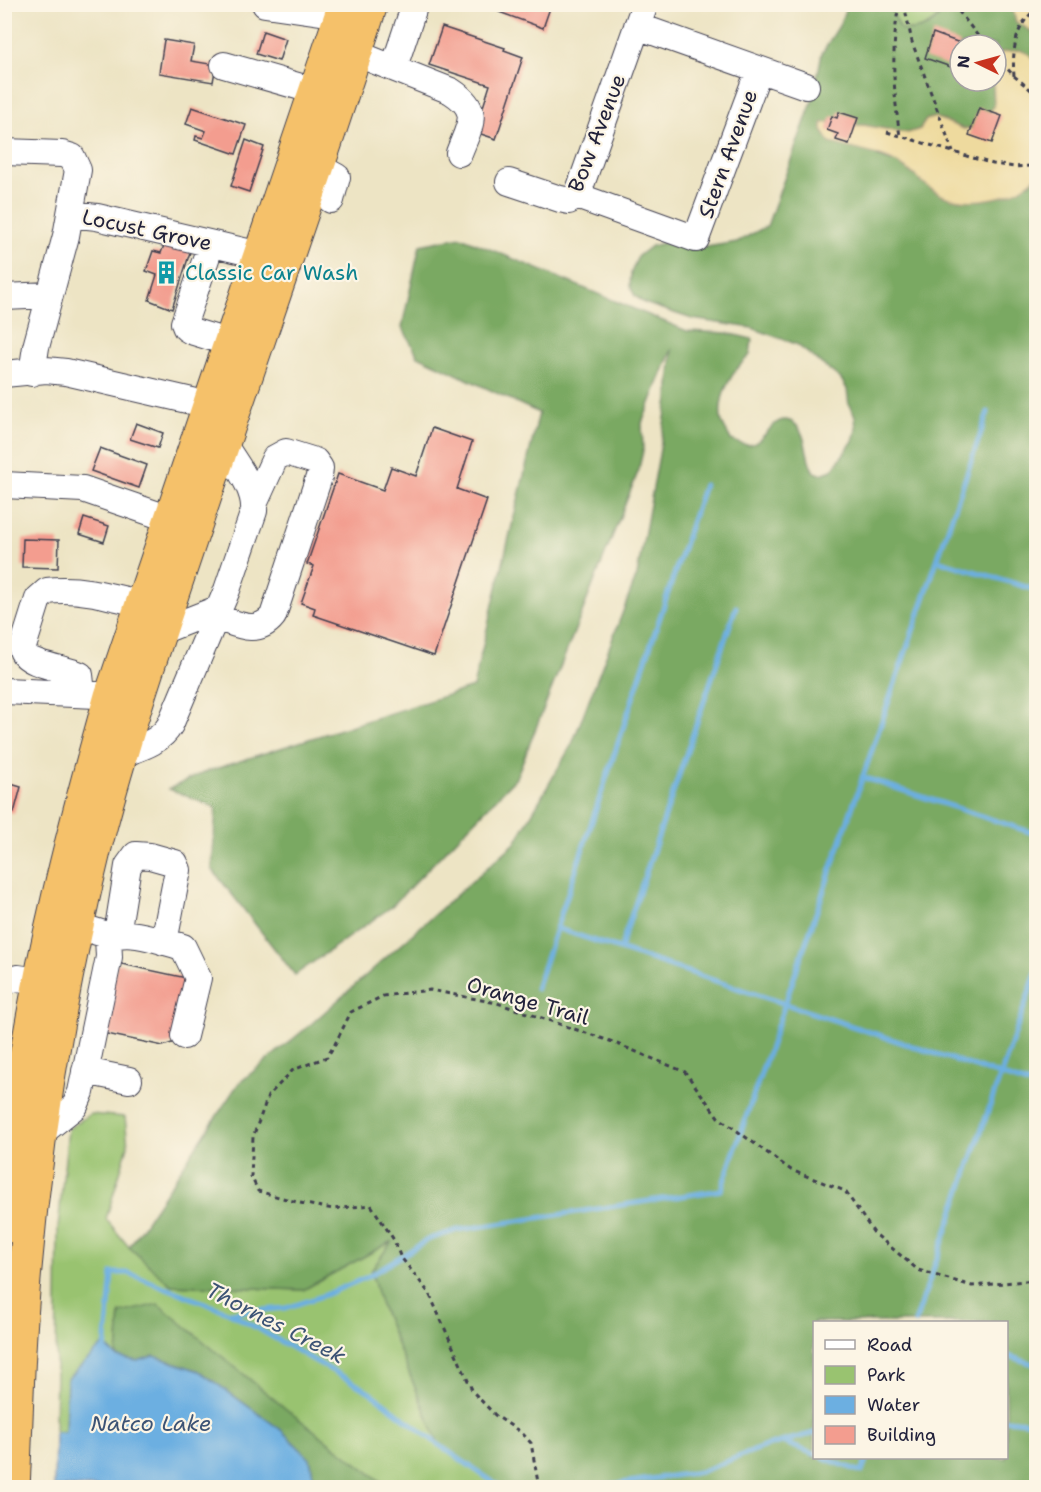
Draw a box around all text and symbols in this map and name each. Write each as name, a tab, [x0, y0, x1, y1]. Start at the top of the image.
north arrow	[948, 33, 1008, 93]
text: N	[953, 55, 975, 69]
street label: Bow Avenue	[562, 70, 632, 196]
street label: Stern Avenue	[692, 86, 764, 222]
street label: Locust Grove	[80, 203, 214, 257]
place label: Classic Car Wash	[185, 259, 358, 287]
building icon: Classic Car Wash	[154, 260, 180, 286]
street label: Orange Trail	[464, 970, 593, 1032]
water label: Thornes Creek	[201, 1275, 351, 1371]
legend	[813, 1321, 1008, 1459]
text: Road	[867, 1333, 912, 1357]
text: Park	[867, 1363, 906, 1387]
text: Water	[867, 1393, 920, 1417]
water label: Natco Lake	[90, 1409, 212, 1438]
text: Building	[867, 1423, 936, 1447]

